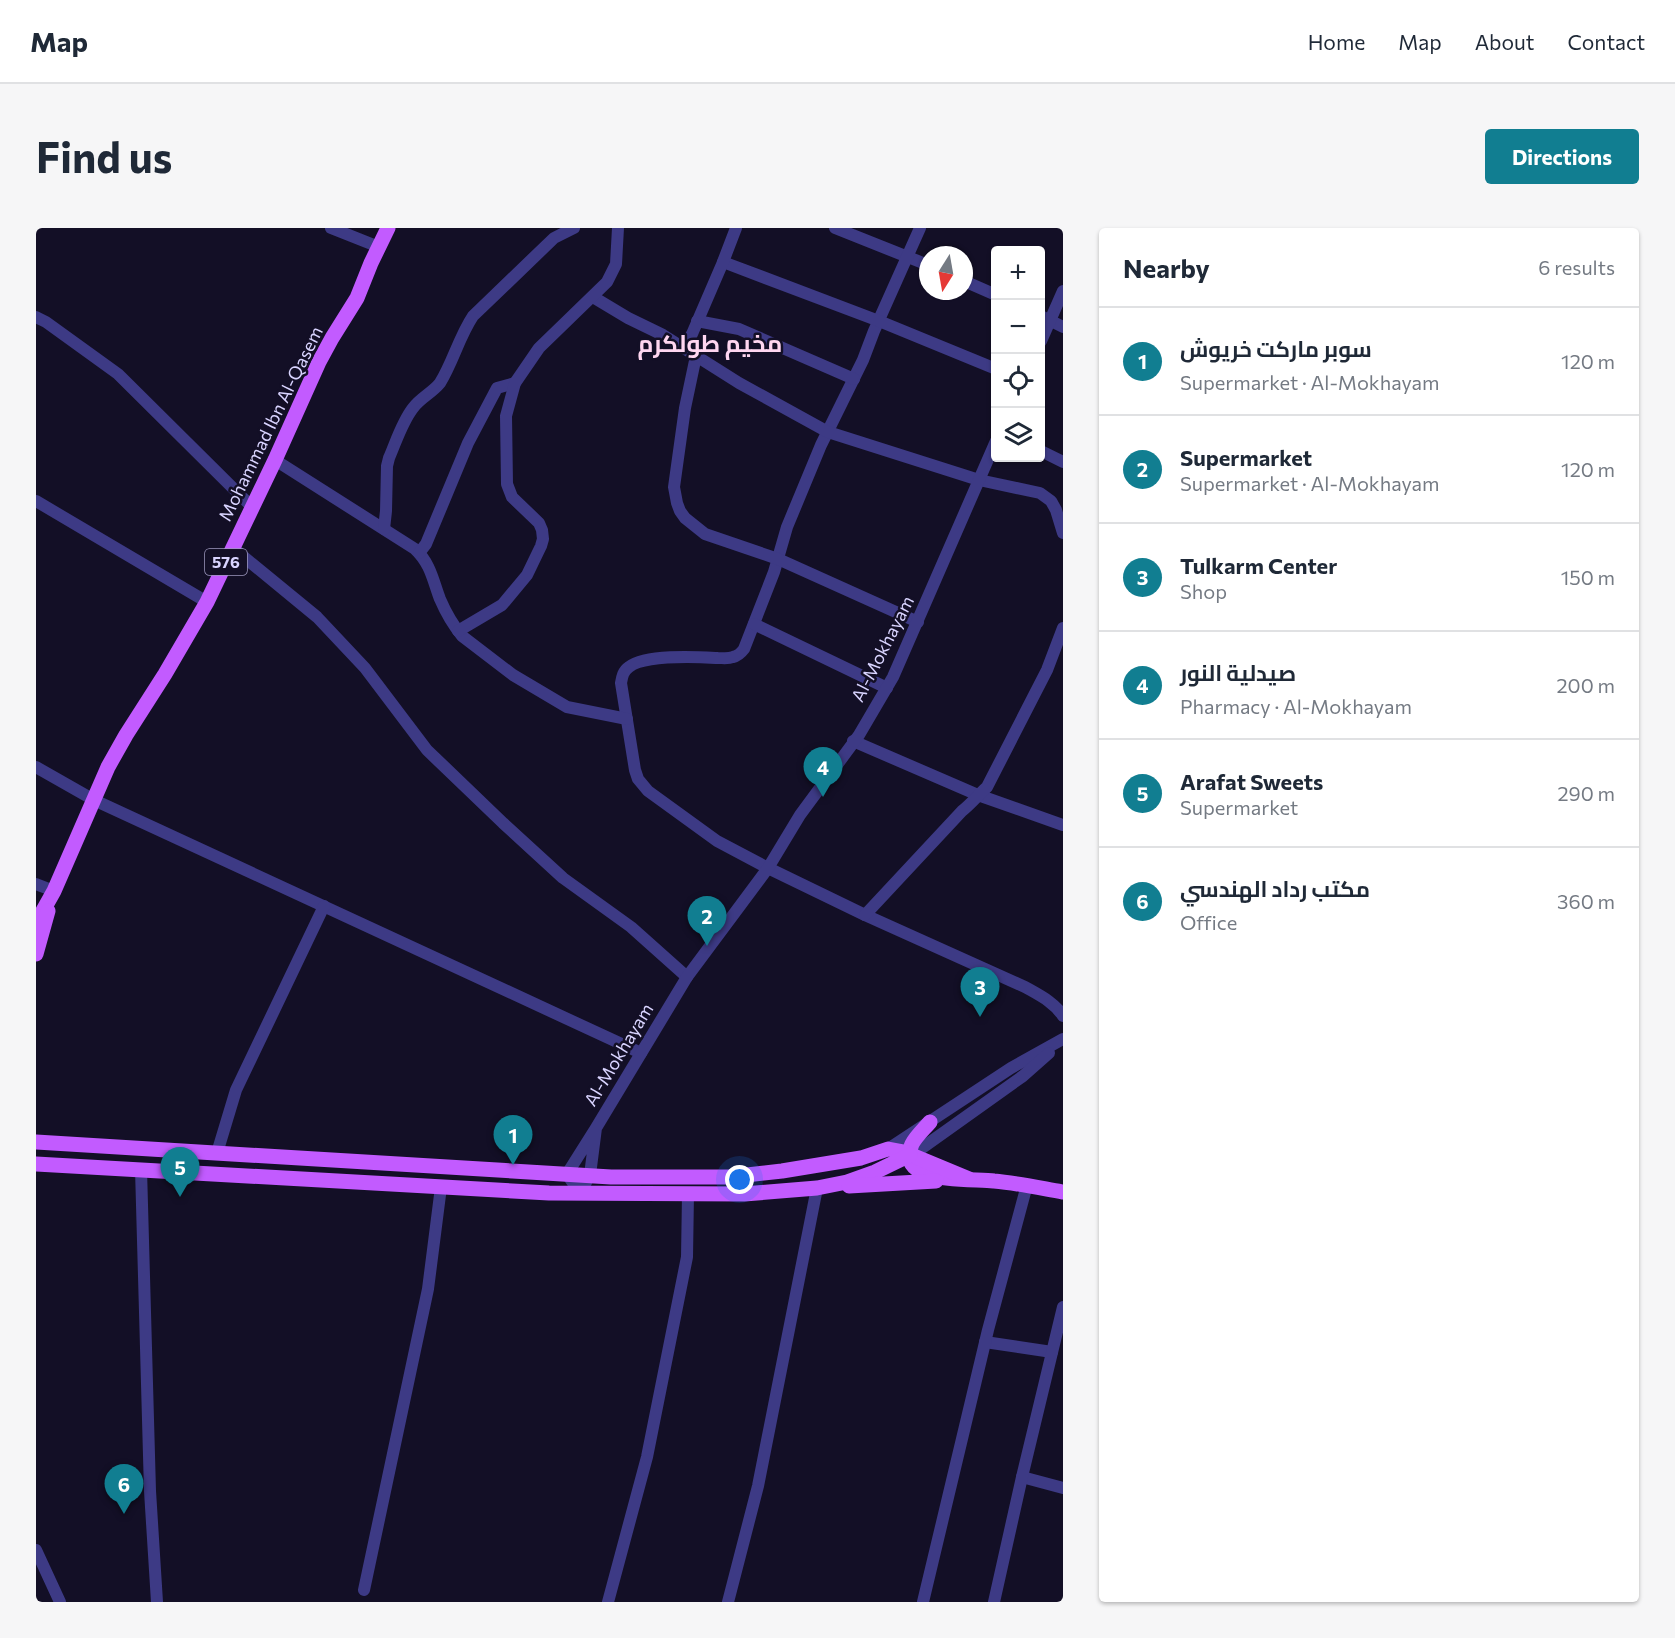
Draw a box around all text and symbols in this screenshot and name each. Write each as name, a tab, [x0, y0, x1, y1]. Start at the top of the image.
text: Map	[30, 24, 88, 58]
text: Home	[1308, 29, 1365, 54]
text: Map	[1398, 29, 1442, 54]
text: About	[1475, 29, 1534, 54]
text: Contact	[1567, 29, 1645, 54]
button: Directions	[1485, 129, 1639, 184]
text: Find us	[36, 130, 172, 182]
north arrow	[919, 246, 973, 300]
map controls	[991, 246, 1045, 462]
button: +	[991, 246, 1045, 300]
text: Nearby	[1123, 252, 1210, 283]
text: 6 results	[1538, 255, 1615, 279]
button: −	[991, 300, 1045, 354]
street label: Mohammad Ibn Al-Qasem	[213, 323, 327, 525]
district label: مخيم طولكرم	[638, 328, 782, 360]
text: سوبر ماركت خريوش	[1180, 335, 1372, 362]
text: 1	[1138, 349, 1147, 373]
text: 120 m	[1561, 349, 1615, 373]
button: locate	[991, 354, 1045, 408]
text: Supermarket · Al-Mokhayam	[1180, 370, 1439, 394]
button: layers	[991, 408, 1045, 462]
text: Supermarket	[1180, 444, 1312, 471]
text: 2	[1137, 457, 1148, 481]
text: 120 m	[1561, 457, 1615, 481]
text: Supermarket · Al-Mokhayam	[1180, 471, 1439, 495]
road number: 576	[205, 549, 247, 575]
text: Tulkarm Center	[1180, 552, 1337, 579]
text: 3	[1137, 565, 1148, 589]
text: 150 m	[1561, 565, 1615, 589]
text: Shop	[1180, 579, 1227, 603]
street label: Al-Mokhayam	[846, 592, 918, 705]
text: صيدلية النور	[1180, 659, 1296, 686]
text: 4	[1136, 673, 1149, 697]
text: 200 m	[1557, 673, 1615, 697]
text: Pharmacy · Al-Mokhayam	[1180, 694, 1412, 718]
pin: 4	[804, 748, 842, 797]
text: Arafat Sweets	[1180, 768, 1323, 795]
text: 5	[1137, 781, 1148, 805]
text: 290 m	[1557, 781, 1615, 805]
text: Supermarket	[1180, 795, 1298, 819]
text: مكتب رداد الهندسي	[1180, 875, 1370, 902]
text: 6	[1136, 889, 1149, 913]
text: 360 m	[1557, 889, 1615, 913]
pin: 2	[688, 896, 726, 946]
text: Office	[1180, 910, 1237, 934]
pin: 3	[960, 968, 1000, 1017]
street label: Al-Mokhayam	[579, 999, 657, 1110]
pin: 1	[494, 1116, 532, 1165]
pin: 5	[160, 1148, 200, 1197]
your location	[725, 1165, 754, 1194]
pin: 6	[104, 1464, 143, 1514]

